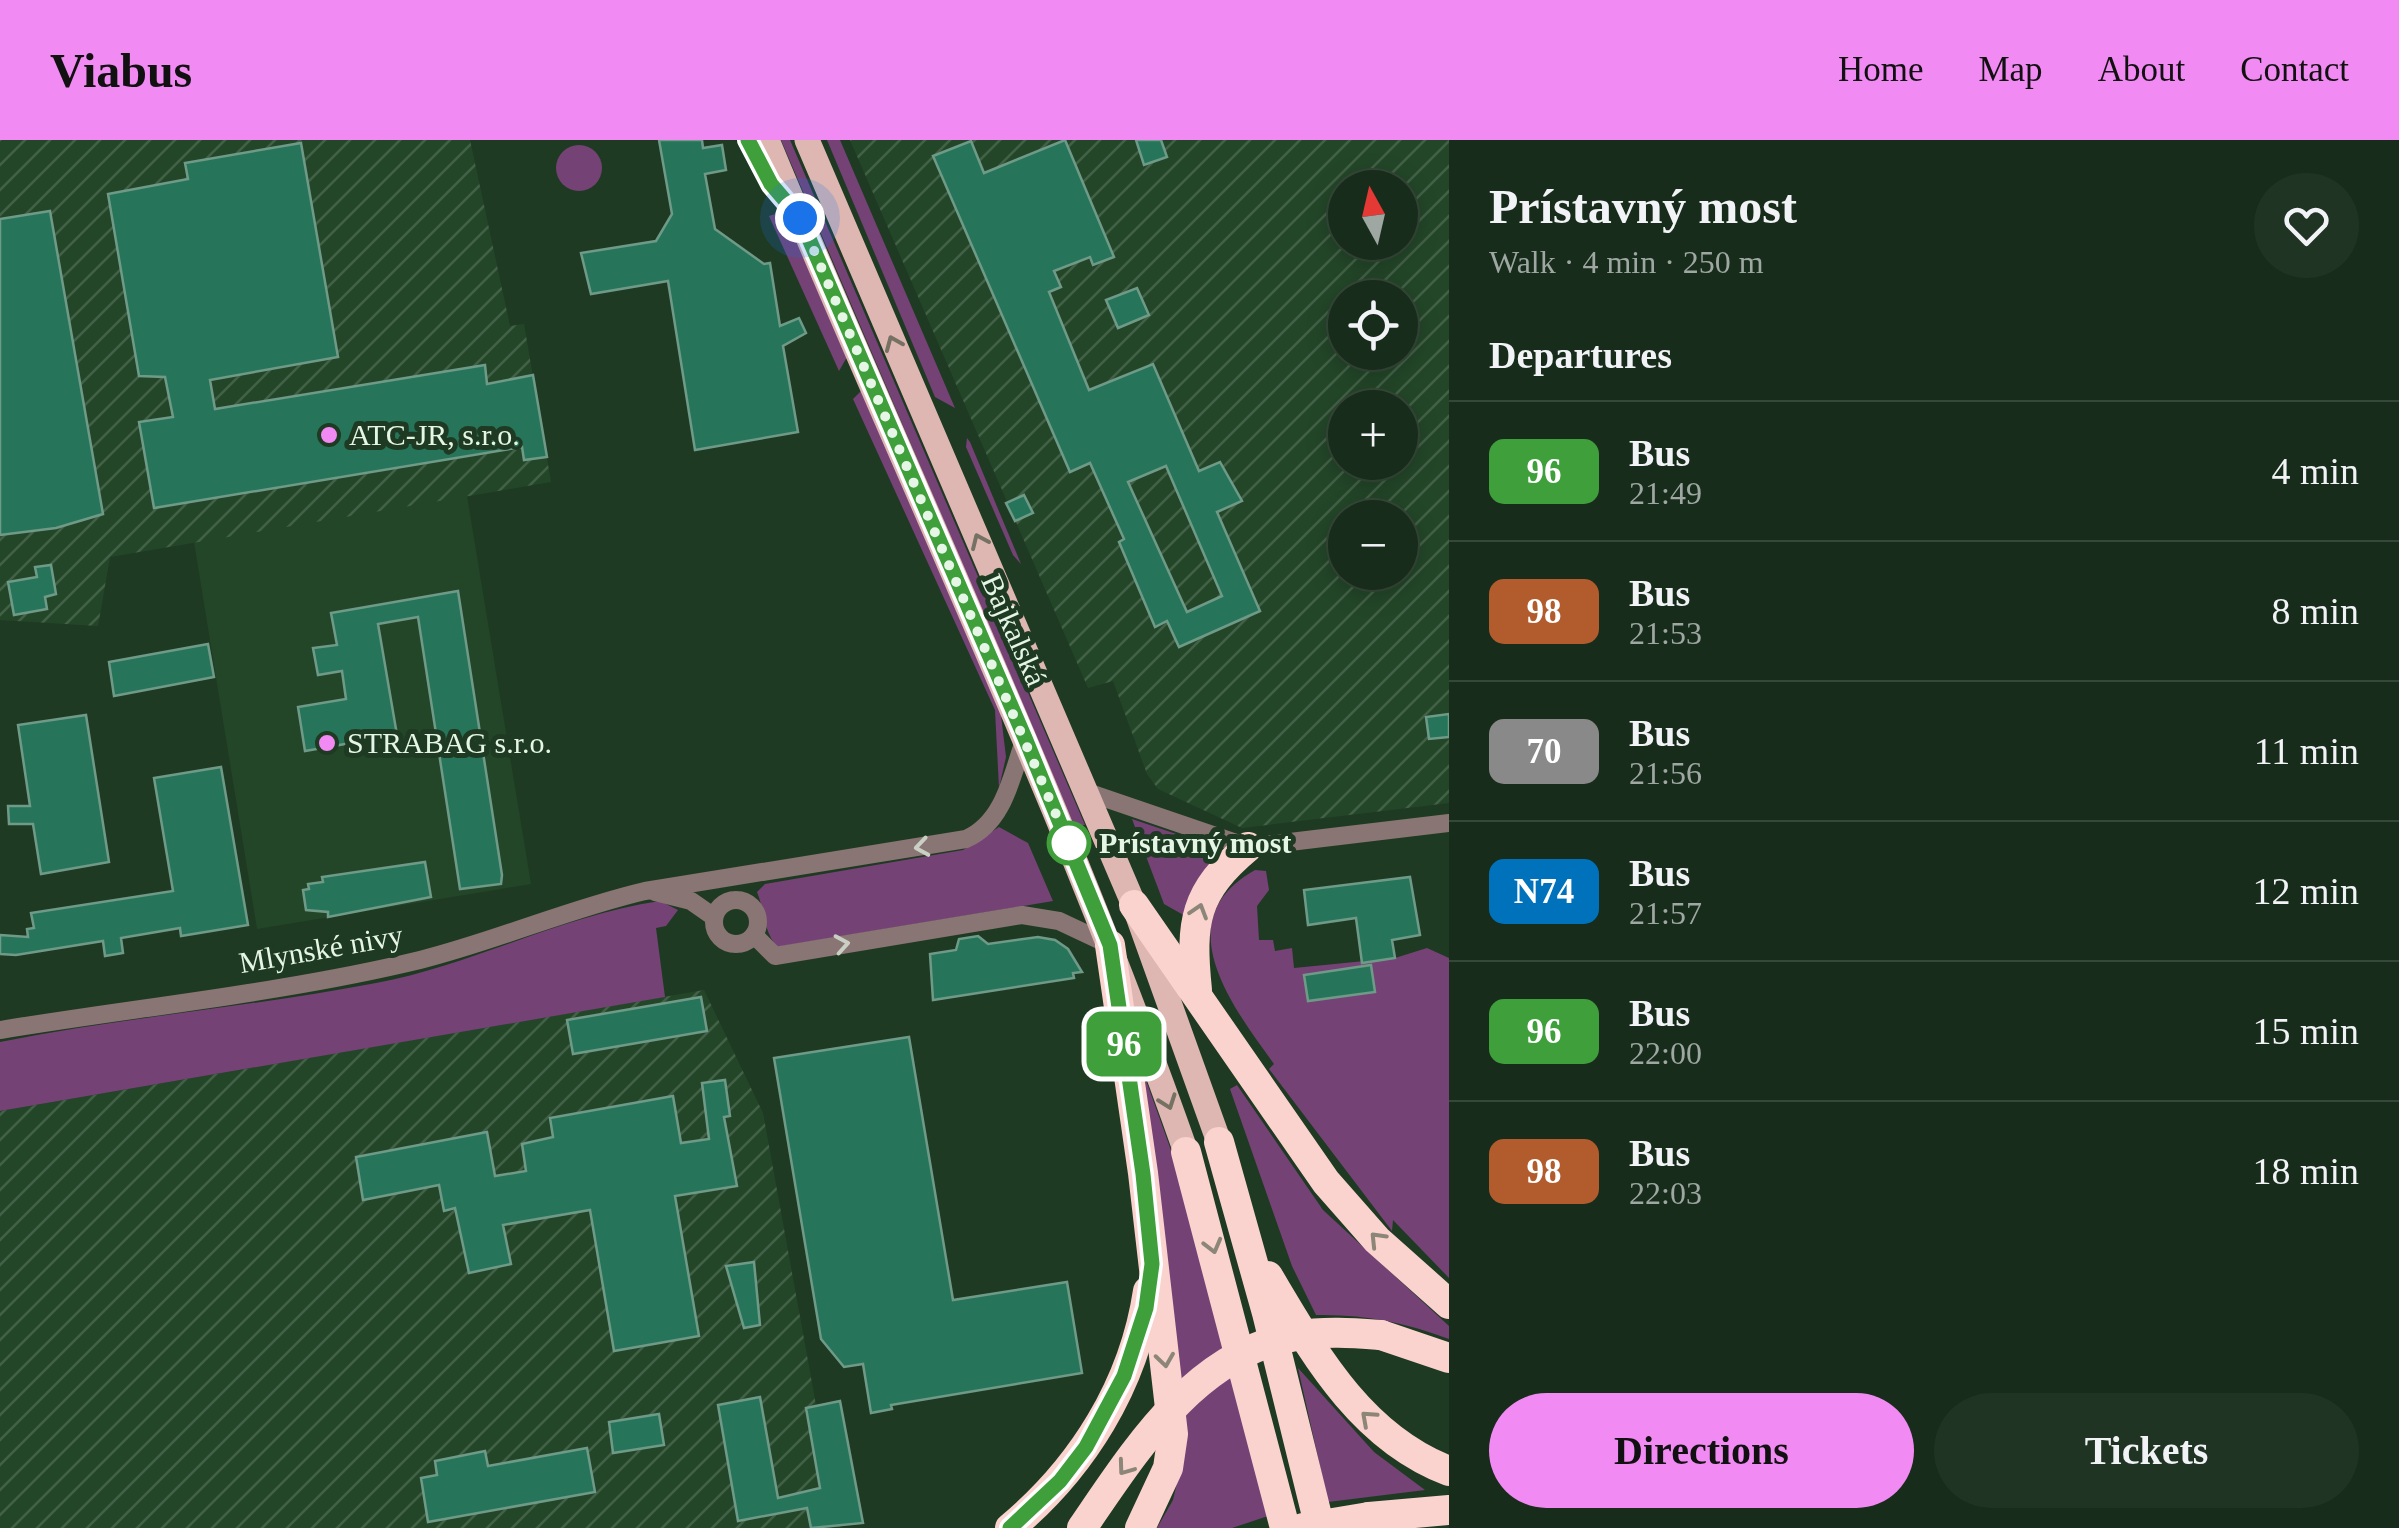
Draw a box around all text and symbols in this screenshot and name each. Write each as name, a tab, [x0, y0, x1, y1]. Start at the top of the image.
text: Viabus	[50, 44, 192, 97]
text: Home	[1838, 50, 1923, 89]
text: Map	[1978, 50, 2043, 89]
text: About	[2098, 50, 2185, 89]
text: Contact	[2240, 50, 2349, 89]
north arrow	[1328, 170, 1418, 260]
map controls	[1328, 170, 1418, 590]
button: heart	[2254, 173, 2359, 278]
text: Prístavný most	[1489, 180, 1797, 233]
your location	[775, 193, 825, 243]
text: Walk · 4 min · 250 m	[1489, 244, 1764, 280]
button: locate	[1328, 280, 1418, 370]
text: Departures	[1489, 334, 1672, 376]
one-way arrow	[885, 335, 905, 353]
button: +	[1328, 390, 1418, 480]
place label: ATC-JR, s.r.o.	[349, 418, 520, 451]
marker: ATC-JR, s.r.o.	[318, 424, 340, 446]
text: Bus	[1629, 432, 1690, 474]
text: 4 min	[2271, 450, 2359, 492]
text: 96	[1527, 452, 1562, 491]
text: 21:49	[1629, 475, 1702, 511]
button: −	[1328, 500, 1418, 590]
one-way arrow	[971, 533, 991, 551]
street label: Bajkalská	[975, 569, 1054, 691]
text: Bus	[1629, 572, 1690, 614]
text: 8 min	[2271, 590, 2359, 632]
text: 98	[1527, 592, 1562, 631]
text: 21:53	[1629, 615, 1702, 651]
text: Bus	[1629, 712, 1690, 754]
place label: STRABAG s.r.o.	[347, 726, 552, 759]
text: 11 min	[2254, 730, 2359, 772]
marker: STRABAG s.r.o.	[316, 732, 338, 754]
text: 70	[1527, 732, 1562, 771]
text: 21:56	[1629, 755, 1702, 791]
marker: Prístavný most	[1048, 822, 1090, 864]
place label: Prístavný most	[1099, 826, 1291, 859]
one-way arrow	[913, 836, 930, 857]
text: Bus	[1629, 852, 1690, 894]
text: 12 min	[2252, 870, 2359, 912]
text: N74	[1514, 872, 1574, 911]
text: 21:57	[1629, 895, 1702, 931]
one-way arrow	[1187, 903, 1208, 920]
street label: Mlynské nivy	[236, 918, 405, 979]
one-way arrow	[834, 934, 850, 955]
text: Bus	[1629, 992, 1690, 1034]
text: 15 min	[2252, 1010, 2359, 1052]
line badge: 96	[1079, 1012, 1169, 1076]
text: 96	[1527, 1012, 1562, 1051]
text: 96	[1107, 1025, 1142, 1064]
text: 22:00	[1629, 1035, 1702, 1071]
one-way arrow	[1156, 1093, 1177, 1110]
text: Bus	[1629, 1132, 1690, 1174]
text: 18 min	[2252, 1150, 2359, 1192]
text: 98	[1527, 1152, 1562, 1191]
text: 22:03	[1629, 1175, 1702, 1211]
one-way arrow	[1371, 1232, 1389, 1250]
one-way arrow	[1202, 1237, 1223, 1254]
one-way arrow	[1154, 1352, 1175, 1369]
button: Directions	[1489, 1393, 1914, 1508]
button: Tickets	[1934, 1393, 2359, 1508]
one-way arrow	[1361, 1412, 1380, 1430]
one-way arrow	[1119, 1457, 1136, 1475]

